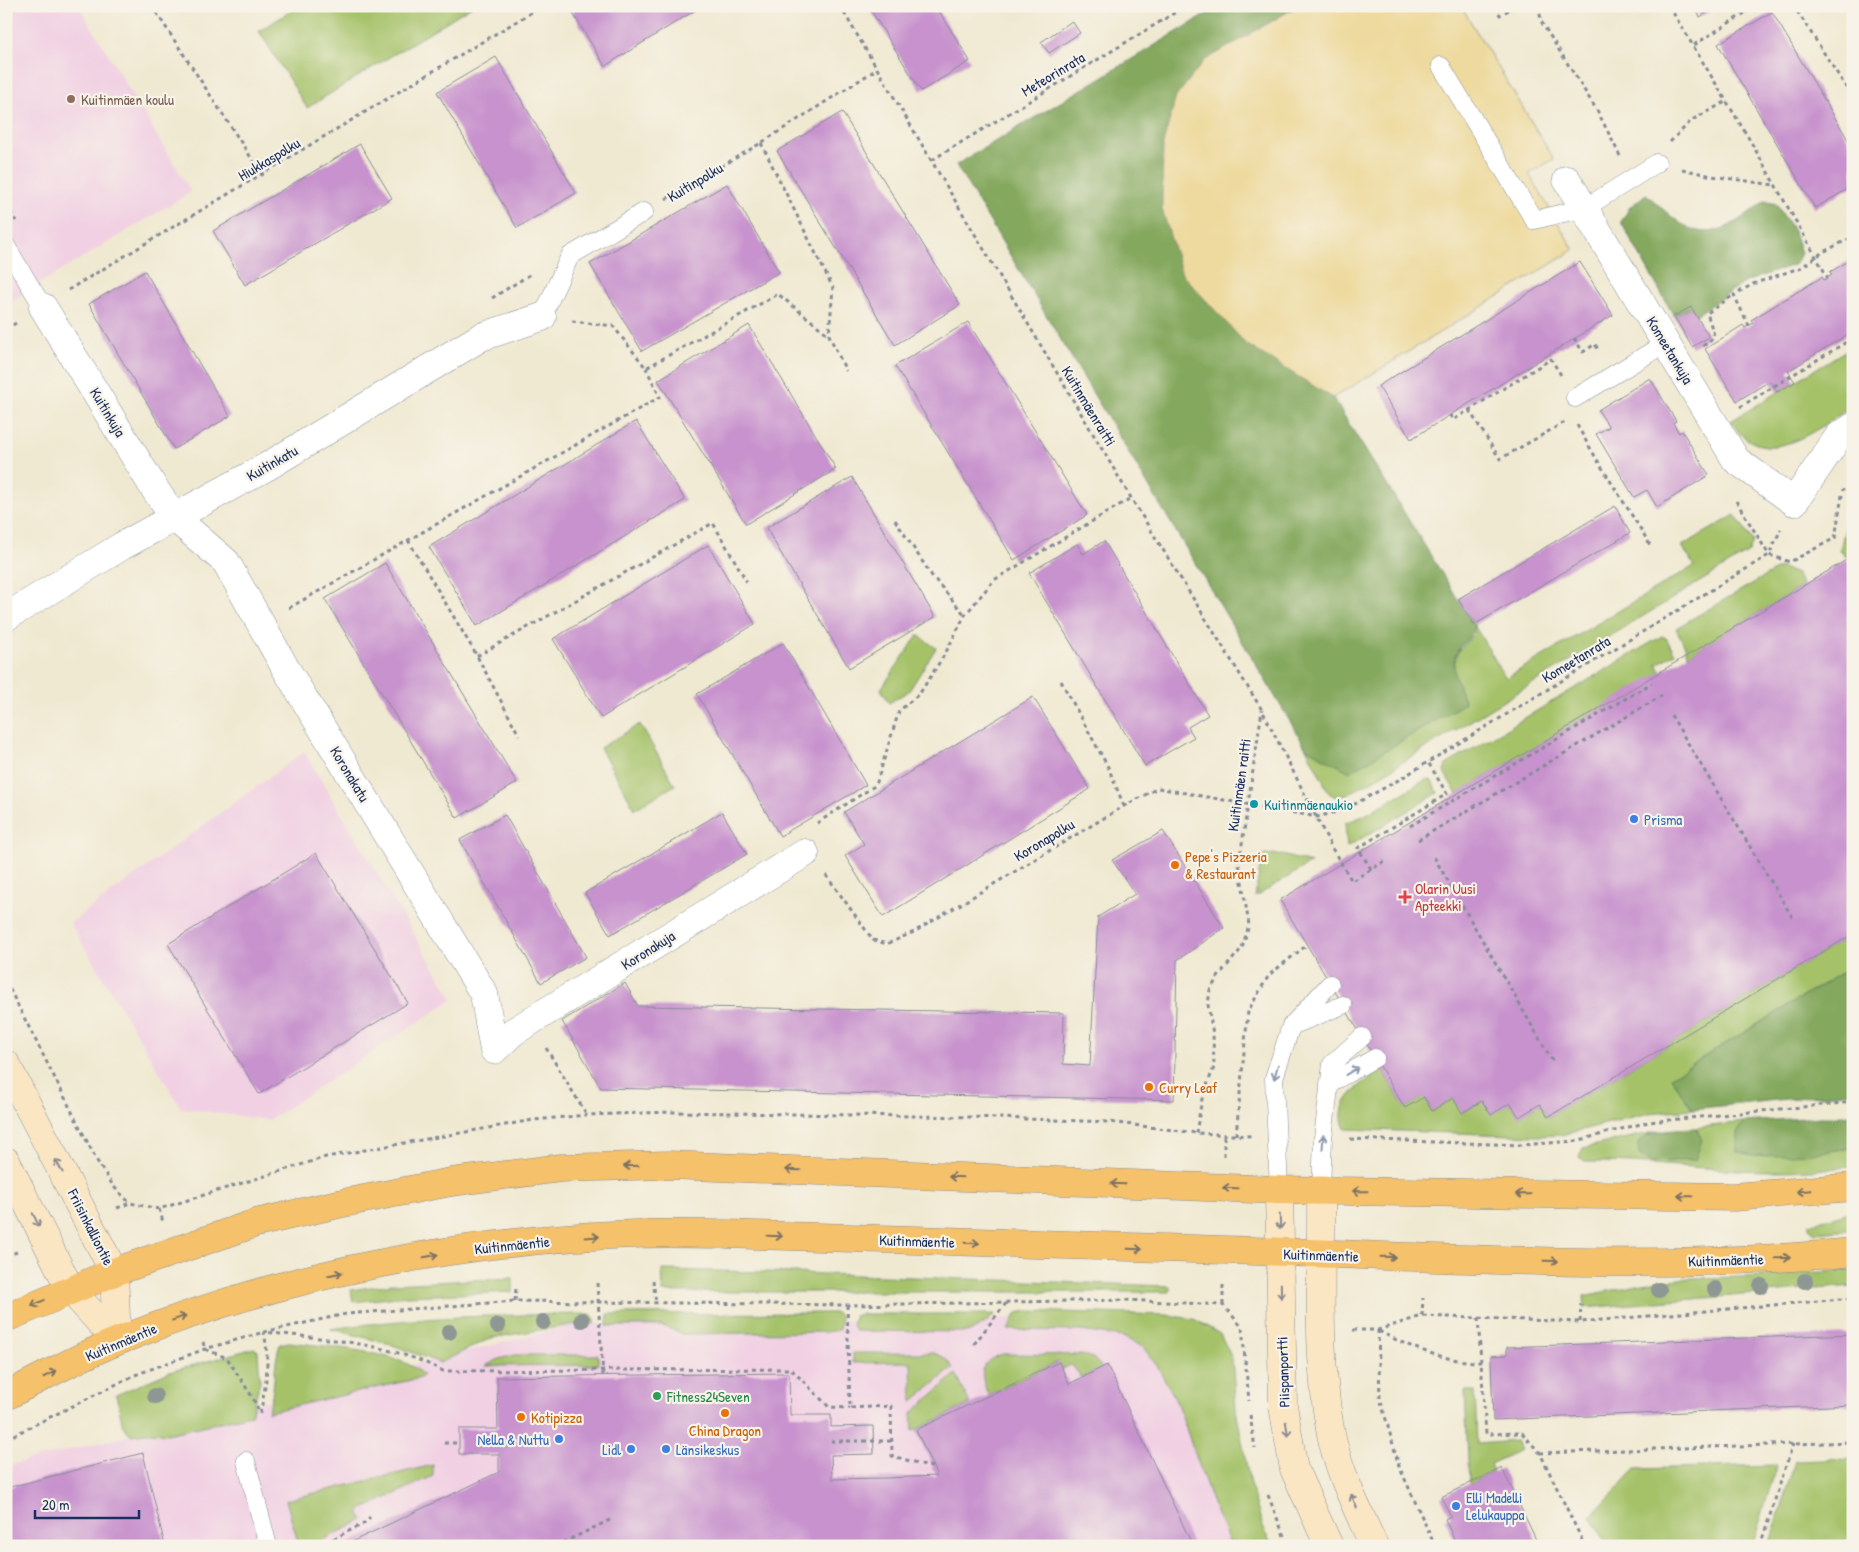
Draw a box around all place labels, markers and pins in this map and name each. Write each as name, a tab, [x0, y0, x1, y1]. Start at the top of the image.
place label: Kuitinmäen koulu	[81, 89, 174, 110]
marker: Kuitinmäen koulu	[65, 93, 77, 105]
place label: Kuitinmäenaukio	[1264, 794, 1353, 815]
marker: Kuitinmäenaukio	[1248, 798, 1260, 810]
place label: Prisma	[1644, 809, 1682, 830]
marker: Prisma	[1628, 813, 1640, 825]
place label: Pepe's Pizzeria & Restaurant	[1185, 846, 1267, 884]
marker: Pepe's Pizzeria & Restaurant	[1169, 859, 1181, 871]
place label: Olarin Uusi Apteekki	[1415, 878, 1476, 916]
marker: Olarin Uusi Apteekki	[1399, 891, 1411, 903]
place label: Curry Leaf	[1159, 1077, 1218, 1098]
marker: Curry Leaf	[1143, 1081, 1155, 1093]
place label: Fitness24Seven	[666, 1386, 750, 1407]
marker: Fitness24Seven	[651, 1390, 663, 1402]
place label: Kotipizza	[531, 1407, 582, 1428]
marker: China Dragon	[719, 1407, 731, 1419]
marker: Kotipizza	[515, 1411, 527, 1423]
place label: China Dragon	[689, 1420, 761, 1441]
place label: Nella & Nuttu	[478, 1429, 549, 1450]
marker: Nella & Nuttu	[553, 1433, 565, 1445]
place label: Lidl	[602, 1439, 621, 1460]
place label: Länsikeskus	[676, 1439, 740, 1460]
marker: Lidl	[625, 1443, 637, 1455]
marker: Länsikeskus	[660, 1443, 672, 1455]
place label: Elli Madelli Lelukauppa	[1466, 1487, 1524, 1525]
marker: Elli Madelli Lelukauppa	[1450, 1500, 1462, 1512]

